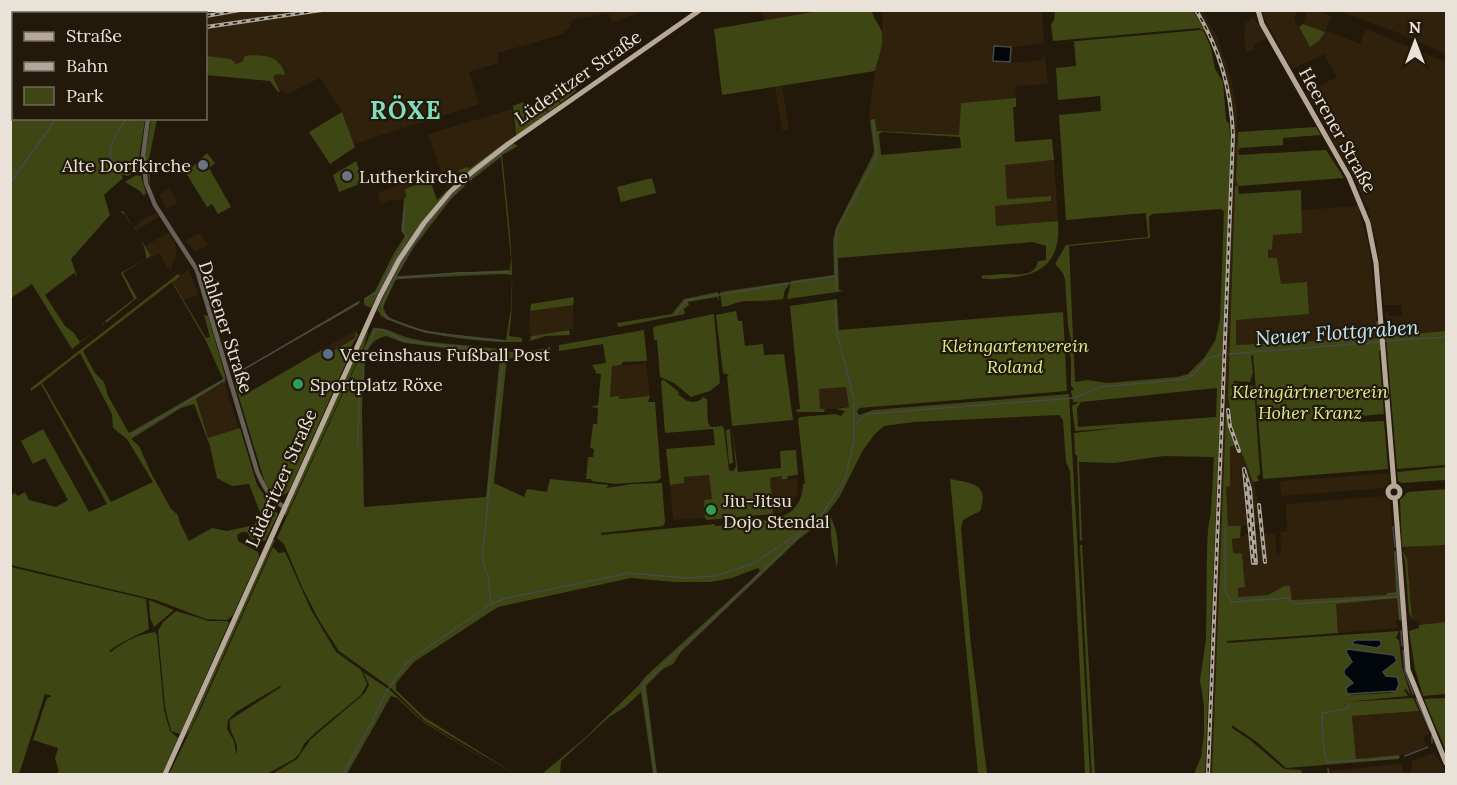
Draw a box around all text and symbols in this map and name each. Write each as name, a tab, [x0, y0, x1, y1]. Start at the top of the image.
legend	[12, 12, 207, 120]
north arrow	[1385, 12, 1445, 72]
text: N	[1409, 17, 1421, 37]
text: Straße	[66, 24, 122, 47]
street label: Lüderitzer Straße	[510, 25, 646, 129]
text: Bahn	[66, 54, 108, 77]
street label: Heerener Straße	[1294, 63, 1382, 197]
text: Park	[66, 84, 104, 107]
district label: RÖXE	[370, 95, 442, 126]
place label: Alte Dorfkirche	[61, 154, 191, 177]
marker: Alte Dorfkirche	[196, 158, 210, 172]
place label: Lutherkirche	[359, 165, 468, 188]
marker: Lutherkirche	[340, 169, 354, 183]
street label: Dahlener Straße	[194, 258, 258, 396]
water label: Neuer Flottgraben	[1254, 314, 1420, 350]
park label: Kleingartenverein Roland	[941, 334, 1089, 378]
place label: Vereinshaus Fußball Post	[339, 343, 550, 366]
marker: Vereinshaus Fußball Post	[321, 347, 335, 361]
place label: Sportplatz Röxe	[310, 373, 443, 396]
marker: Sportplatz Röxe	[291, 377, 305, 391]
park label: Kleingärtnerverein Hoher Kranz	[1232, 380, 1388, 424]
street label: Lüderitzer Straße	[240, 405, 322, 551]
place label: Jiu-Jitsu Dojo Stendal	[722, 489, 830, 533]
marker: Jiu-Jitsu Dojo Stendal	[704, 503, 718, 517]

